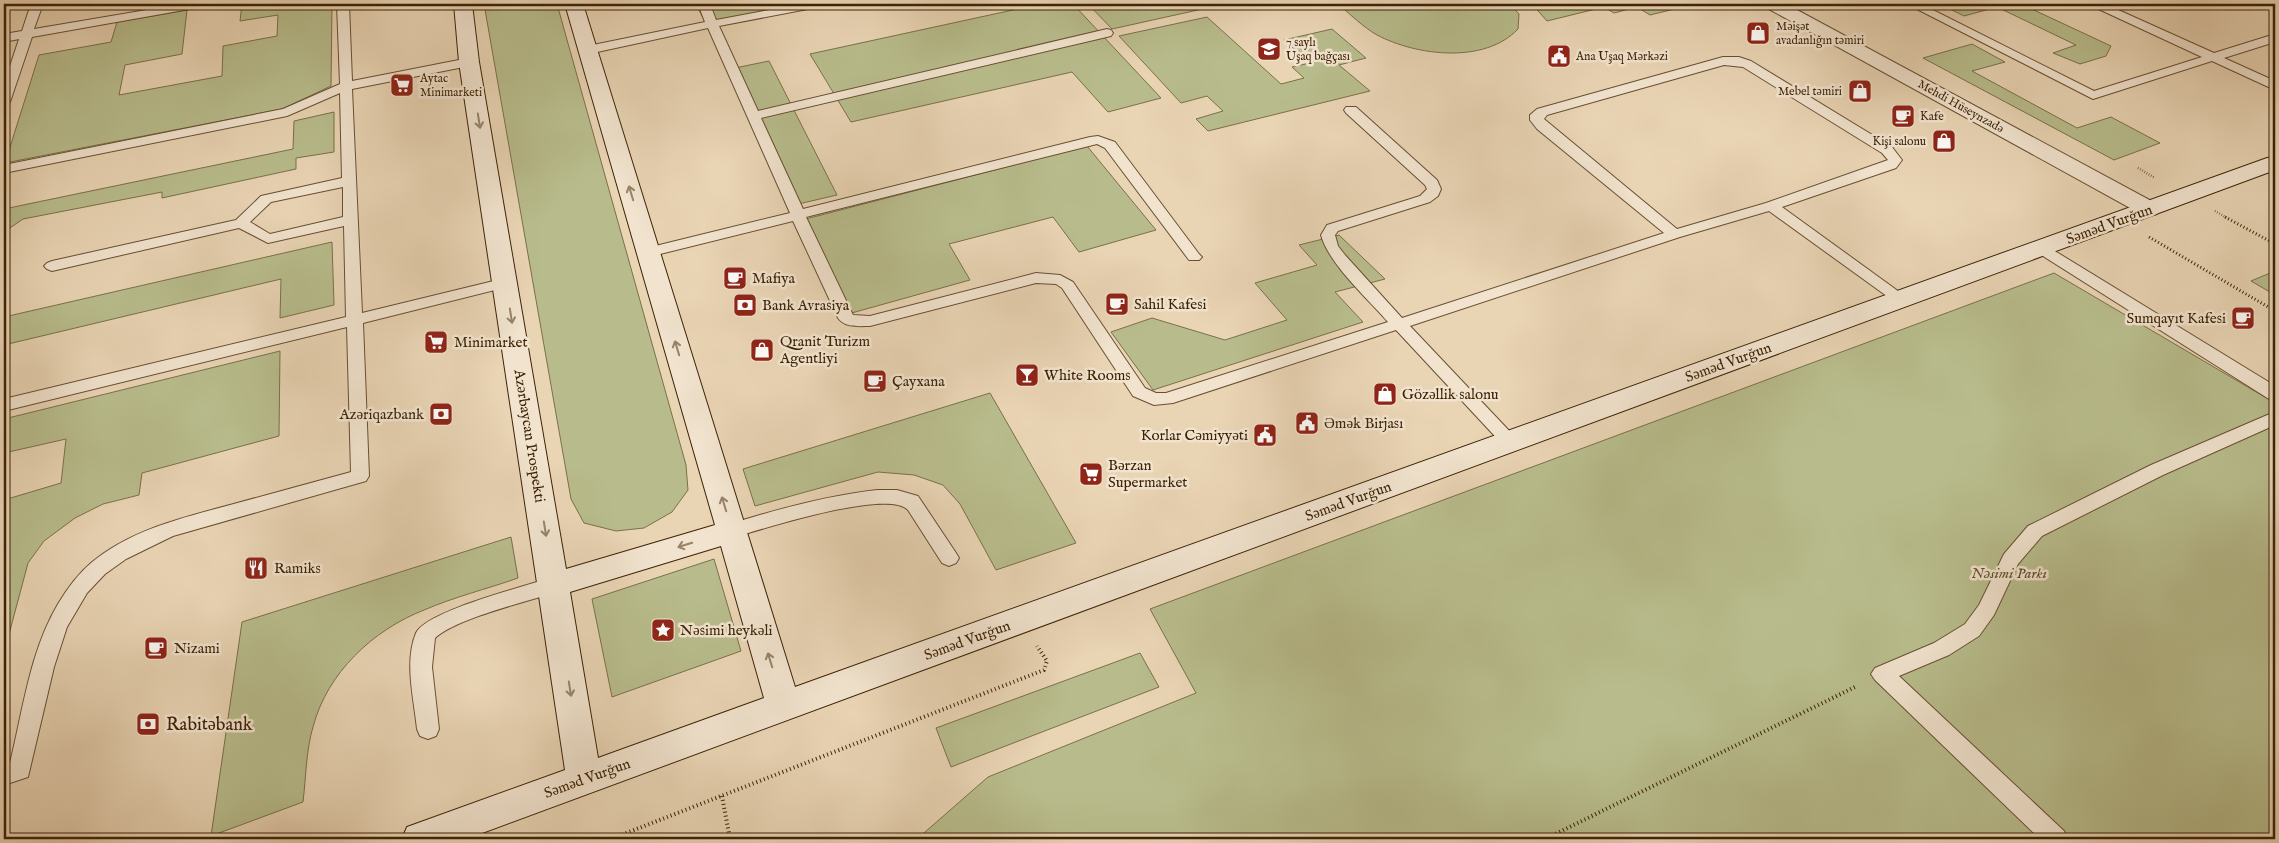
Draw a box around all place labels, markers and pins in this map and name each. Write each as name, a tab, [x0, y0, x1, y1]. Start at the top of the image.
place label: Məişət avadanlığın təmiri	[1776, 19, 1864, 48]
shop icon: Məişət avadanlığın təmiri	[1745, 20, 1771, 46]
place label: 7 saylı Uşaq bağçası	[1286, 35, 1350, 65]
school or university icon: 7 saylı Uşaq bağçası	[1256, 36, 1282, 62]
public building icon: Ana Uşaq Mərkəzi	[1546, 43, 1572, 69]
place label: Ana Uşaq Mərkəzi	[1575, 49, 1668, 65]
place label: Aytac Minimarketi	[419, 71, 482, 100]
supermarket icon: Aytac Minimarketi	[389, 72, 415, 98]
shop icon: Mebel təmiri	[1847, 78, 1873, 104]
place label: Mebel təmiri	[1778, 84, 1842, 99]
cafe icon: Kafe	[1890, 103, 1916, 129]
place label: Kafe	[1920, 109, 1944, 124]
shop icon: Kişi salonu	[1931, 128, 1957, 154]
place label: Kişi salonu	[1872, 134, 1926, 149]
cafe icon: Mafiya	[722, 265, 748, 291]
place label: Mafiya	[752, 269, 796, 288]
cafe icon: Sahil Kafesi	[1104, 291, 1130, 317]
bank icon: Bank Avrasiya	[732, 292, 758, 318]
place label: Sahil Kafesi	[1134, 295, 1206, 314]
place label: Bank Avrasiya	[762, 296, 850, 315]
cafe icon: Sumqayıt Kafesi	[2230, 305, 2256, 331]
place label: Sumqayıt Kafesi	[2126, 309, 2226, 328]
supermarket icon: Minimarket	[423, 329, 449, 355]
place label: Qranit Turizm Agentliyi	[779, 332, 871, 368]
place label: Minimarket	[454, 333, 528, 352]
shop icon: Qranit Turizm Agentliyi	[749, 337, 775, 363]
bar icon: White Rooms	[1014, 362, 1040, 388]
place label: White Rooms	[1044, 366, 1131, 385]
cafe icon: Çayxana	[862, 368, 888, 394]
place label: Çayxana	[892, 372, 945, 391]
shop icon: Gözəllik salonu	[1372, 381, 1398, 407]
place label: Gözəllik salonu	[1402, 385, 1499, 404]
bank icon: Azəriqazbank	[428, 401, 454, 427]
place label: Azəriqazbank	[338, 405, 425, 424]
public building icon: Əmək Birjası	[1294, 410, 1320, 436]
place label: Əmək Birjası	[1324, 414, 1403, 433]
public building icon: Korlar Cəmiyyəti	[1252, 422, 1278, 448]
place label: Korlar Cəmiyyəti	[1141, 426, 1248, 445]
place label: Bərzan Supermarket	[1108, 456, 1187, 492]
supermarket icon: Bərzan Supermarket	[1078, 461, 1104, 487]
restaurant icon: Ramiks	[243, 555, 269, 581]
place label: Ramiks	[274, 559, 321, 578]
place icon: Nəsimi heykəli	[650, 617, 676, 643]
place label: Nəsimi heykəli	[680, 621, 773, 640]
cafe icon: Nizami	[143, 635, 169, 661]
place label: Nizami	[174, 639, 220, 658]
bank icon: Rabitəbank	[135, 711, 161, 737]
place label: Rabitəbank	[166, 714, 253, 737]

